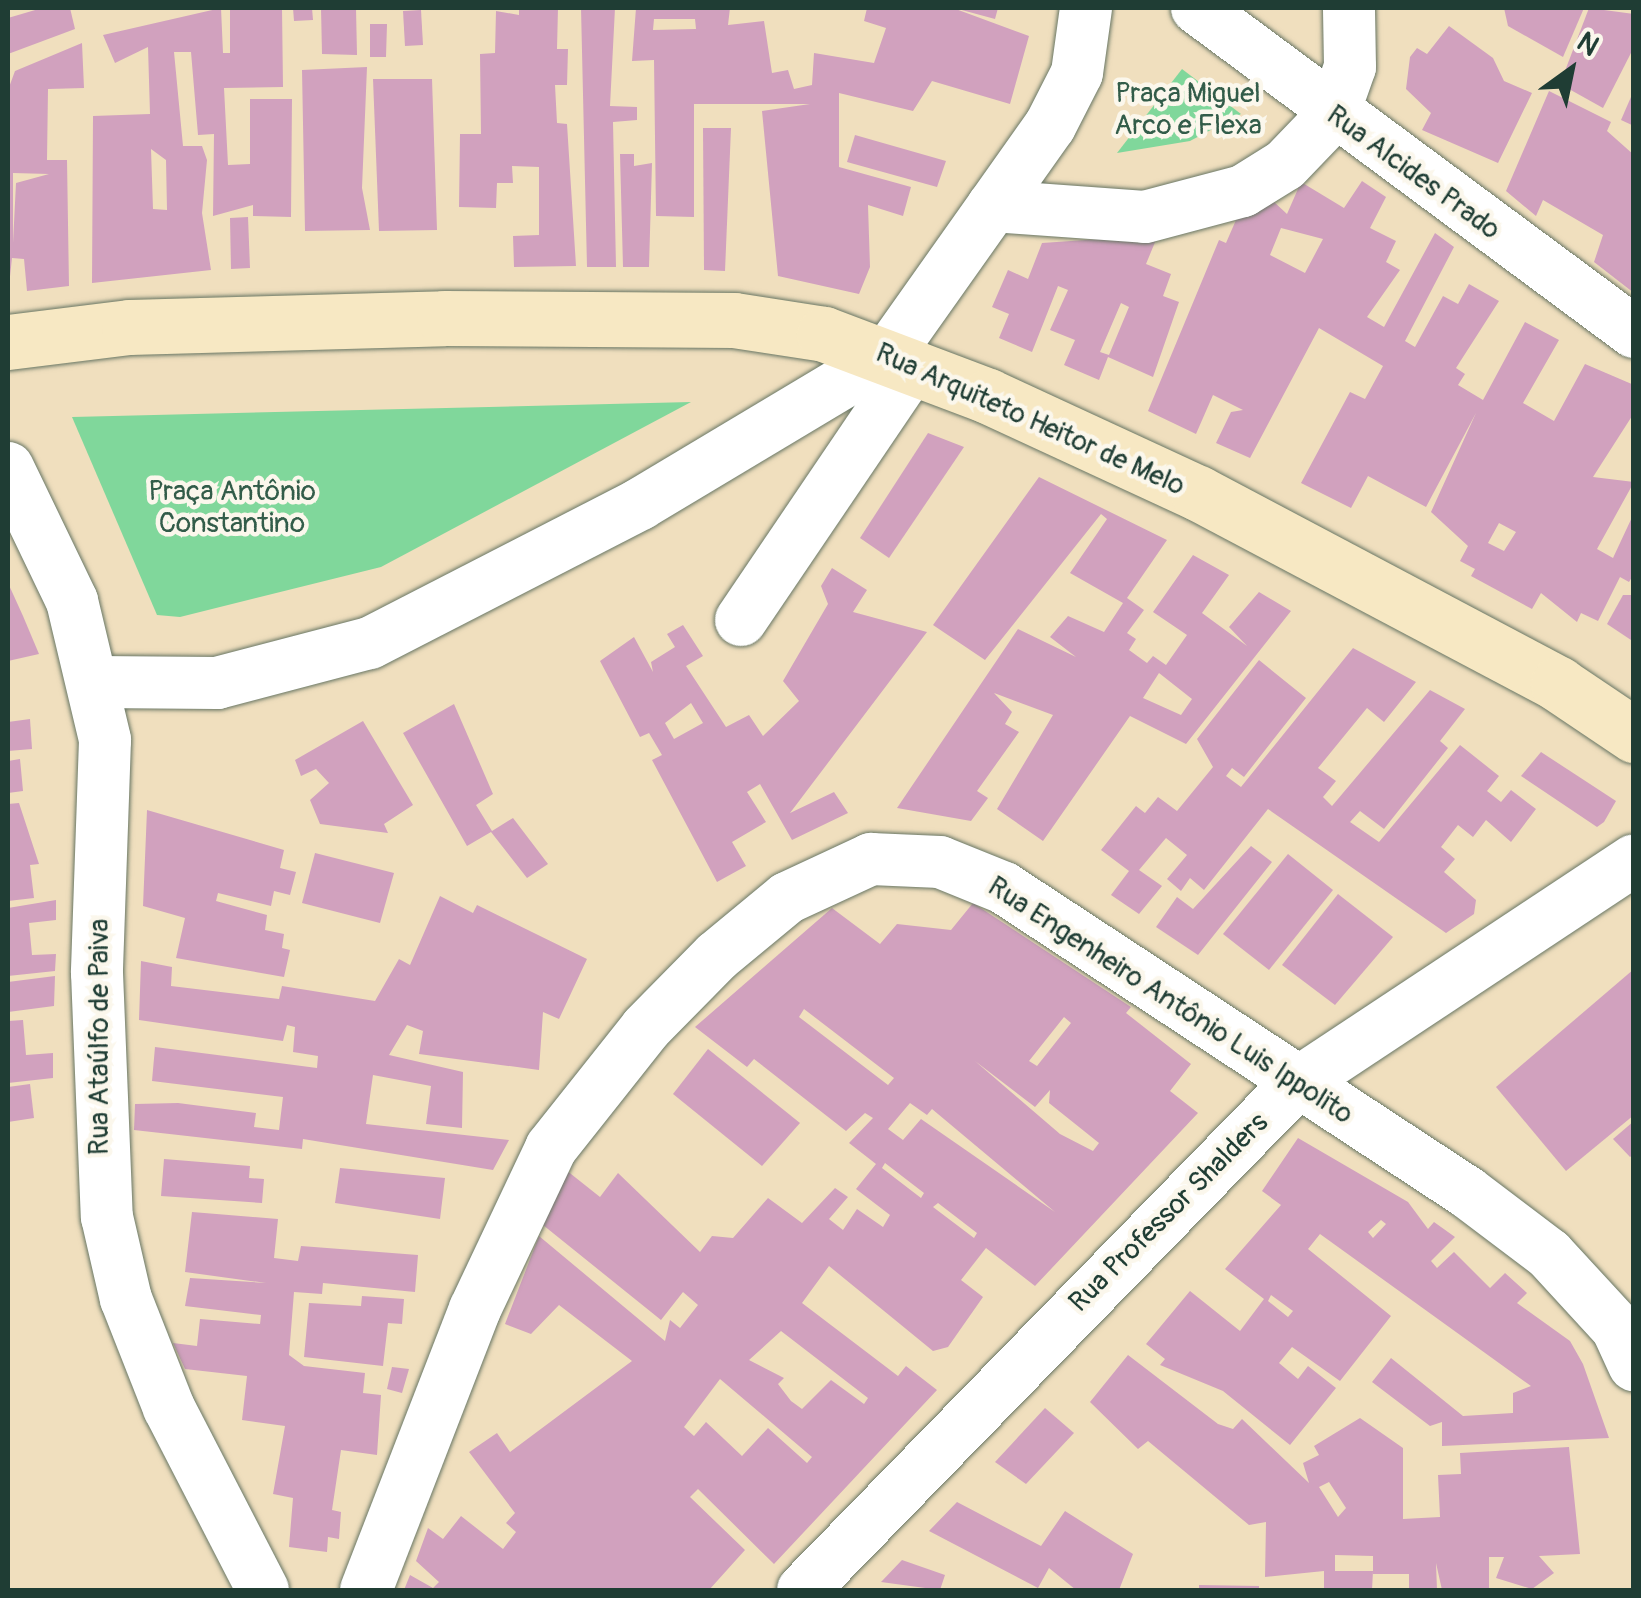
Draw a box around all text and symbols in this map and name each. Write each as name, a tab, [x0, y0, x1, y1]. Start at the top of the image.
north arrow	[1521, 20, 1621, 120]
text: N	[1570, 25, 1605, 64]
park label: Praça Miguel Arco e Flexa	[1114, 77, 1262, 143]
street label: Rua Alcides Prado	[1320, 99, 1506, 247]
street label: Rua Arquiteto Heitor de Melo	[870, 337, 1190, 503]
park label: Praça Antônio Constantino	[148, 475, 316, 541]
street label: Rua Engenheiro Antônio Luis Ippolito	[981, 870, 1359, 1132]
street label: Rua Ataúlfo de Paiva	[83, 919, 117, 1155]
street label: Rua Professor Shalders	[1062, 1106, 1276, 1320]

